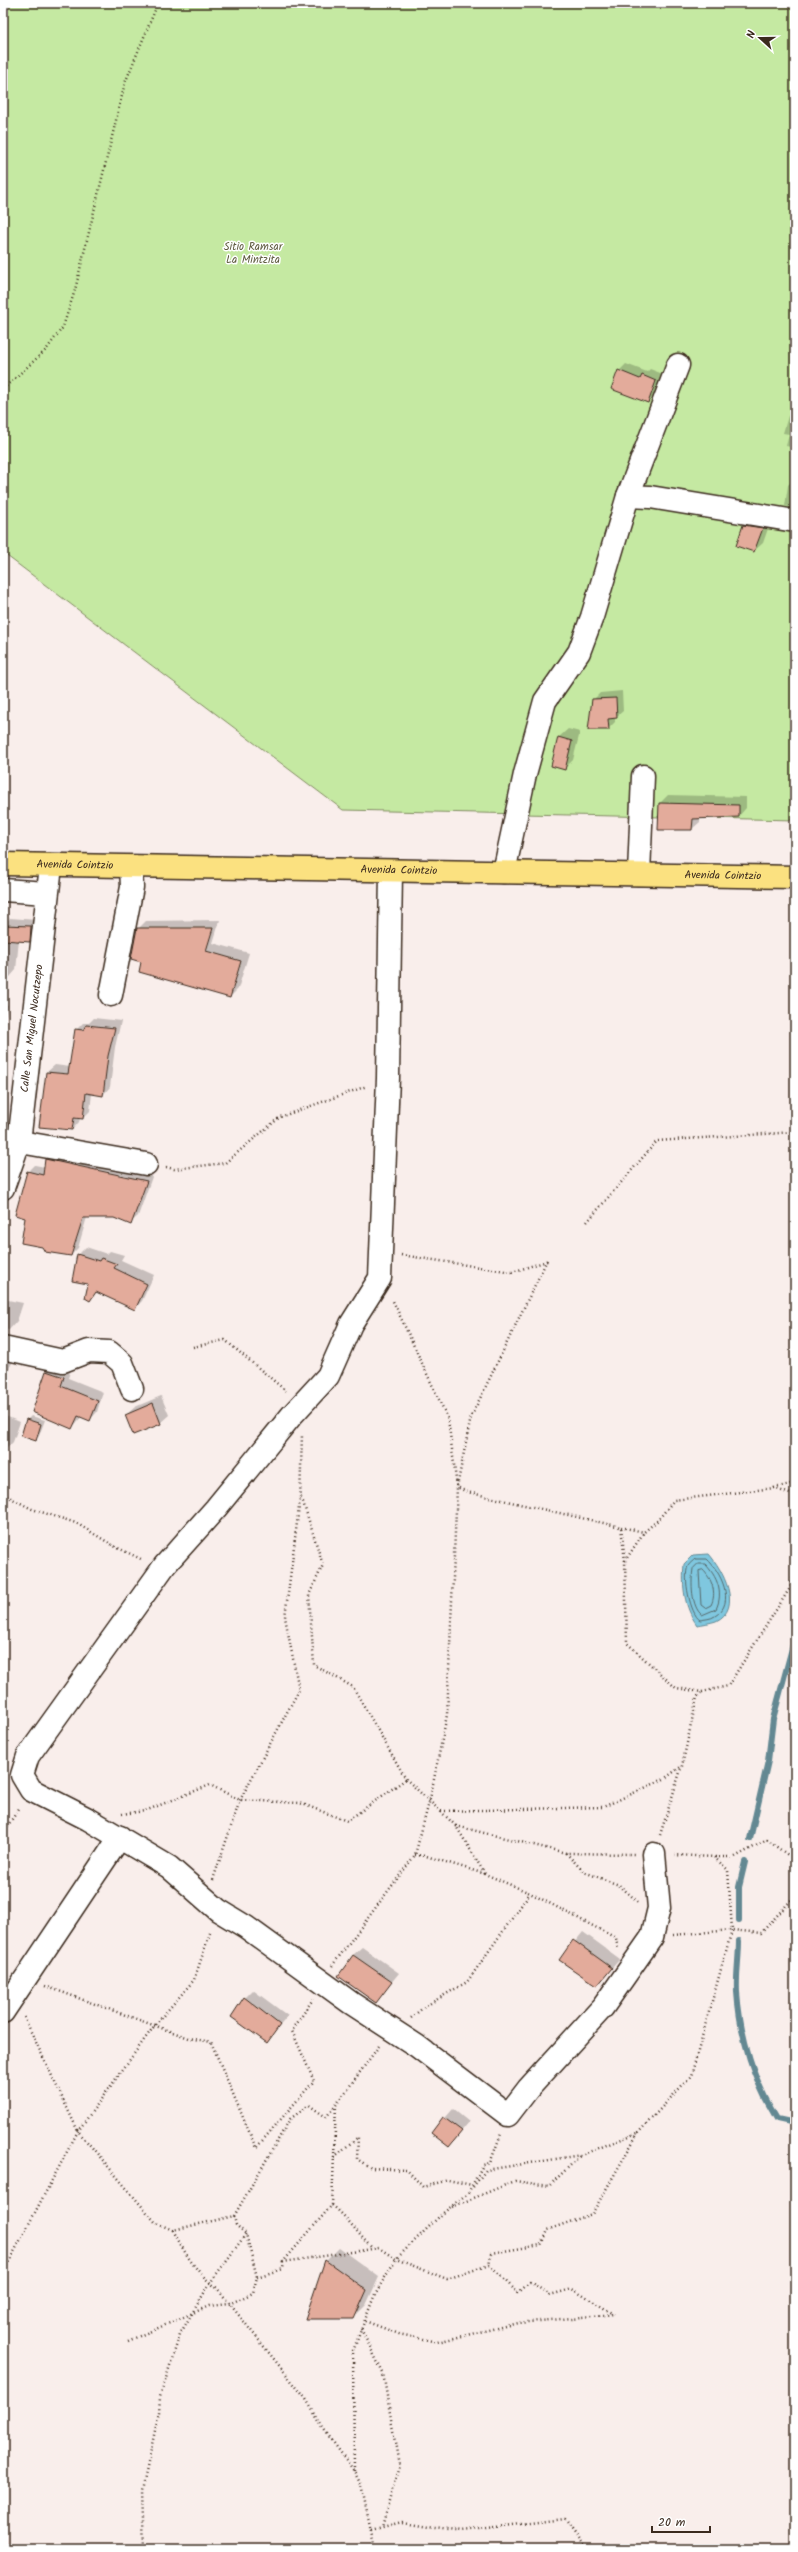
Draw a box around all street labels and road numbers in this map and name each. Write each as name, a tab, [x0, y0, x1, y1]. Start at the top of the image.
street label: Avenida Cointzio	[36, 856, 114, 875]
street label: Avenida Cointzio	[360, 861, 437, 880]
street label: Avenida Cointzio	[684, 866, 761, 885]
street label: Calle San Miguel Nocutzepo	[16, 963, 49, 1093]

